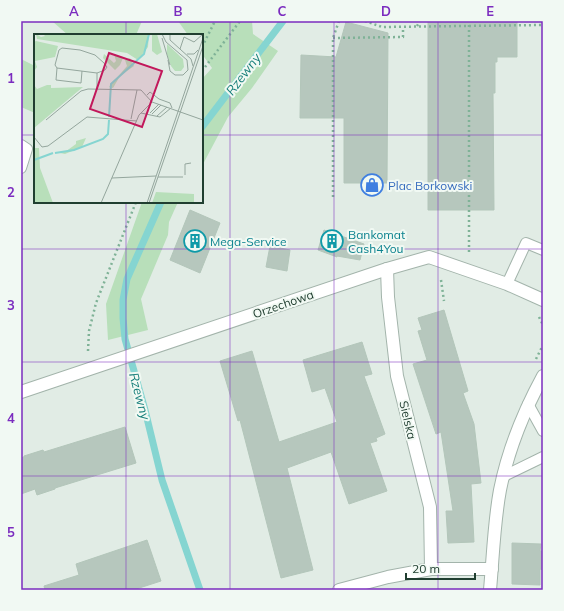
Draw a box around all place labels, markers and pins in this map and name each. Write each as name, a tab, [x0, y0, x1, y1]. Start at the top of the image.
shop icon: Plac Borkowski	[359, 172, 385, 198]
place label: Plac Borkowski	[388, 178, 473, 193]
place label: Bankomat Cash4You	[348, 227, 405, 256]
building icon: Mega-Service	[182, 228, 208, 254]
building icon: Bankomat Cash4You	[319, 228, 345, 254]
place label: Mega-Service	[210, 234, 286, 249]

